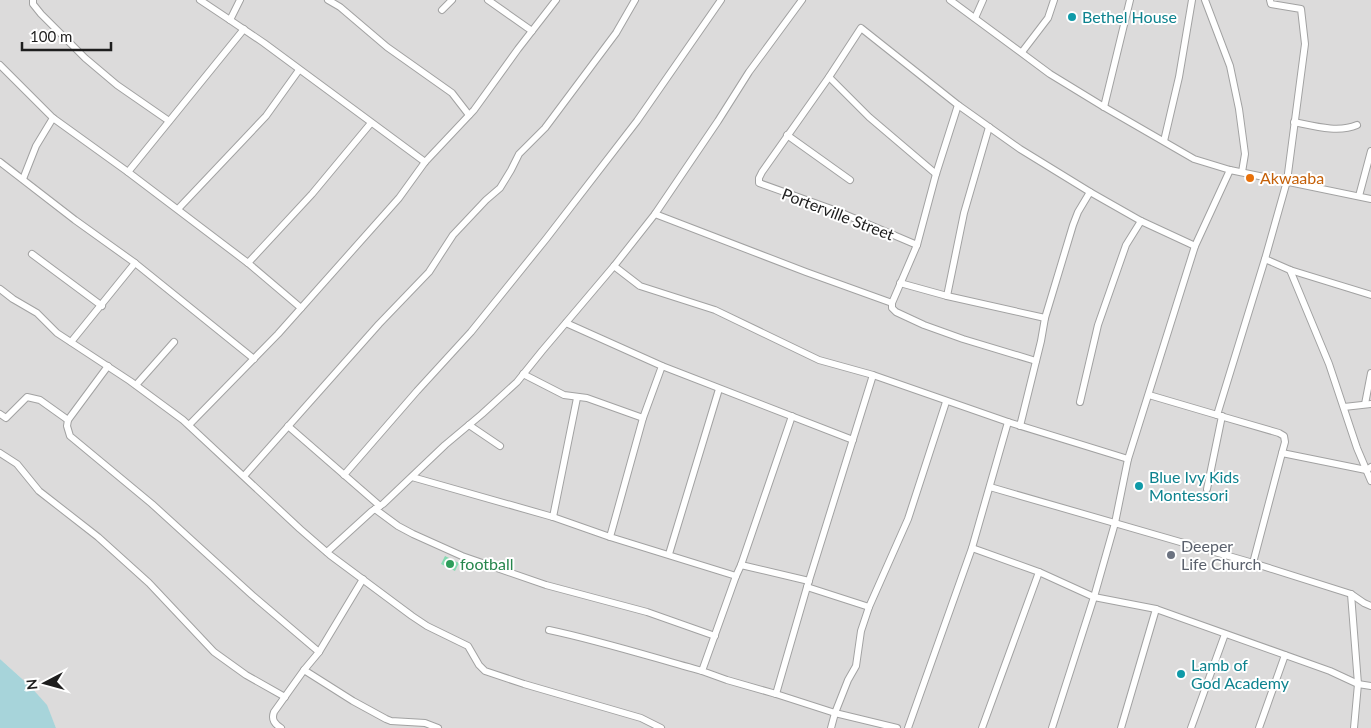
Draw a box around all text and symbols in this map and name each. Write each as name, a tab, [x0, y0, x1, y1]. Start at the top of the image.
place label: Bethel House	[1082, 7, 1177, 26]
marker: Bethel House	[1066, 11, 1078, 23]
scale bar	[22, 20, 111, 52]
text: 100 m	[30, 27, 72, 45]
place label: Akwaaba	[1260, 168, 1324, 187]
marker: Akwaaba	[1244, 172, 1256, 184]
street label: Porterville Street	[780, 183, 897, 244]
place label: Blue Ivy Kids Montessori	[1149, 467, 1239, 504]
marker: Blue Ivy Kids Montessori	[1133, 480, 1145, 492]
place label: Deeper Life Church	[1181, 536, 1262, 573]
marker: Deeper Life Church	[1165, 549, 1177, 561]
place label: football	[460, 554, 514, 573]
marker: football	[444, 558, 456, 570]
place label: Lamb of God Academy	[1191, 655, 1290, 692]
north arrow	[20, 658, 70, 708]
marker: Lamb of God Academy	[1175, 668, 1187, 680]
text: N	[23, 678, 41, 691]

